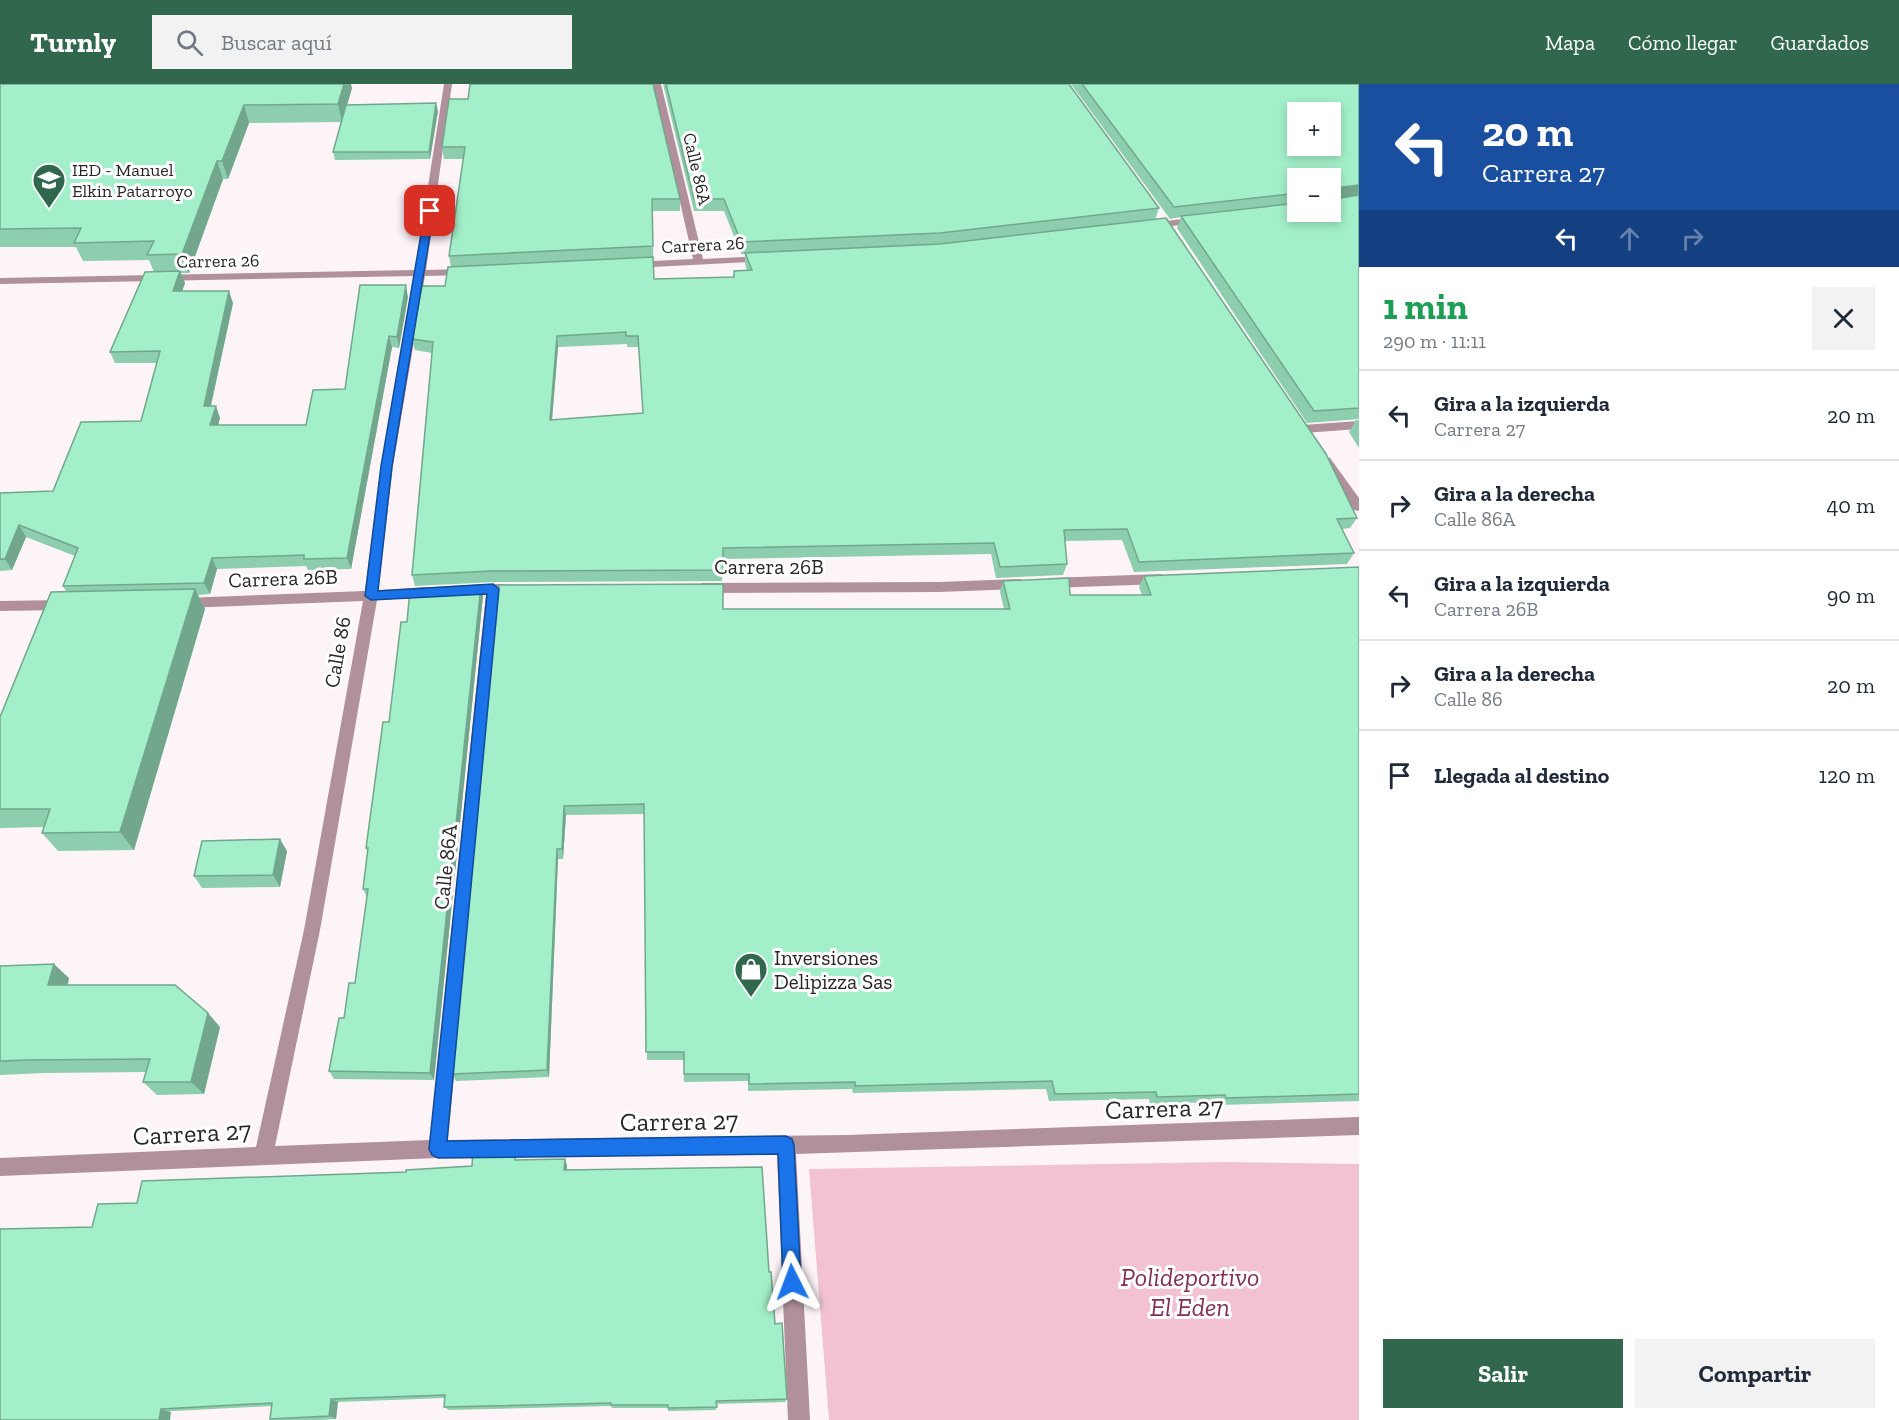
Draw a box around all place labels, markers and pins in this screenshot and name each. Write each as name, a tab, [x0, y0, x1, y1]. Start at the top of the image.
place label: IED - Manuel Elkin Patarroyo	[72, 159, 193, 202]
school or university icon: IED - Manuel Elkin Patarroyo	[31, 162, 67, 209]
pin	[404, 185, 455, 236]
place label: Inversiones Delipizza Sas	[774, 945, 893, 994]
shop icon: Inversiones Delipizza Sas	[733, 951, 769, 998]

